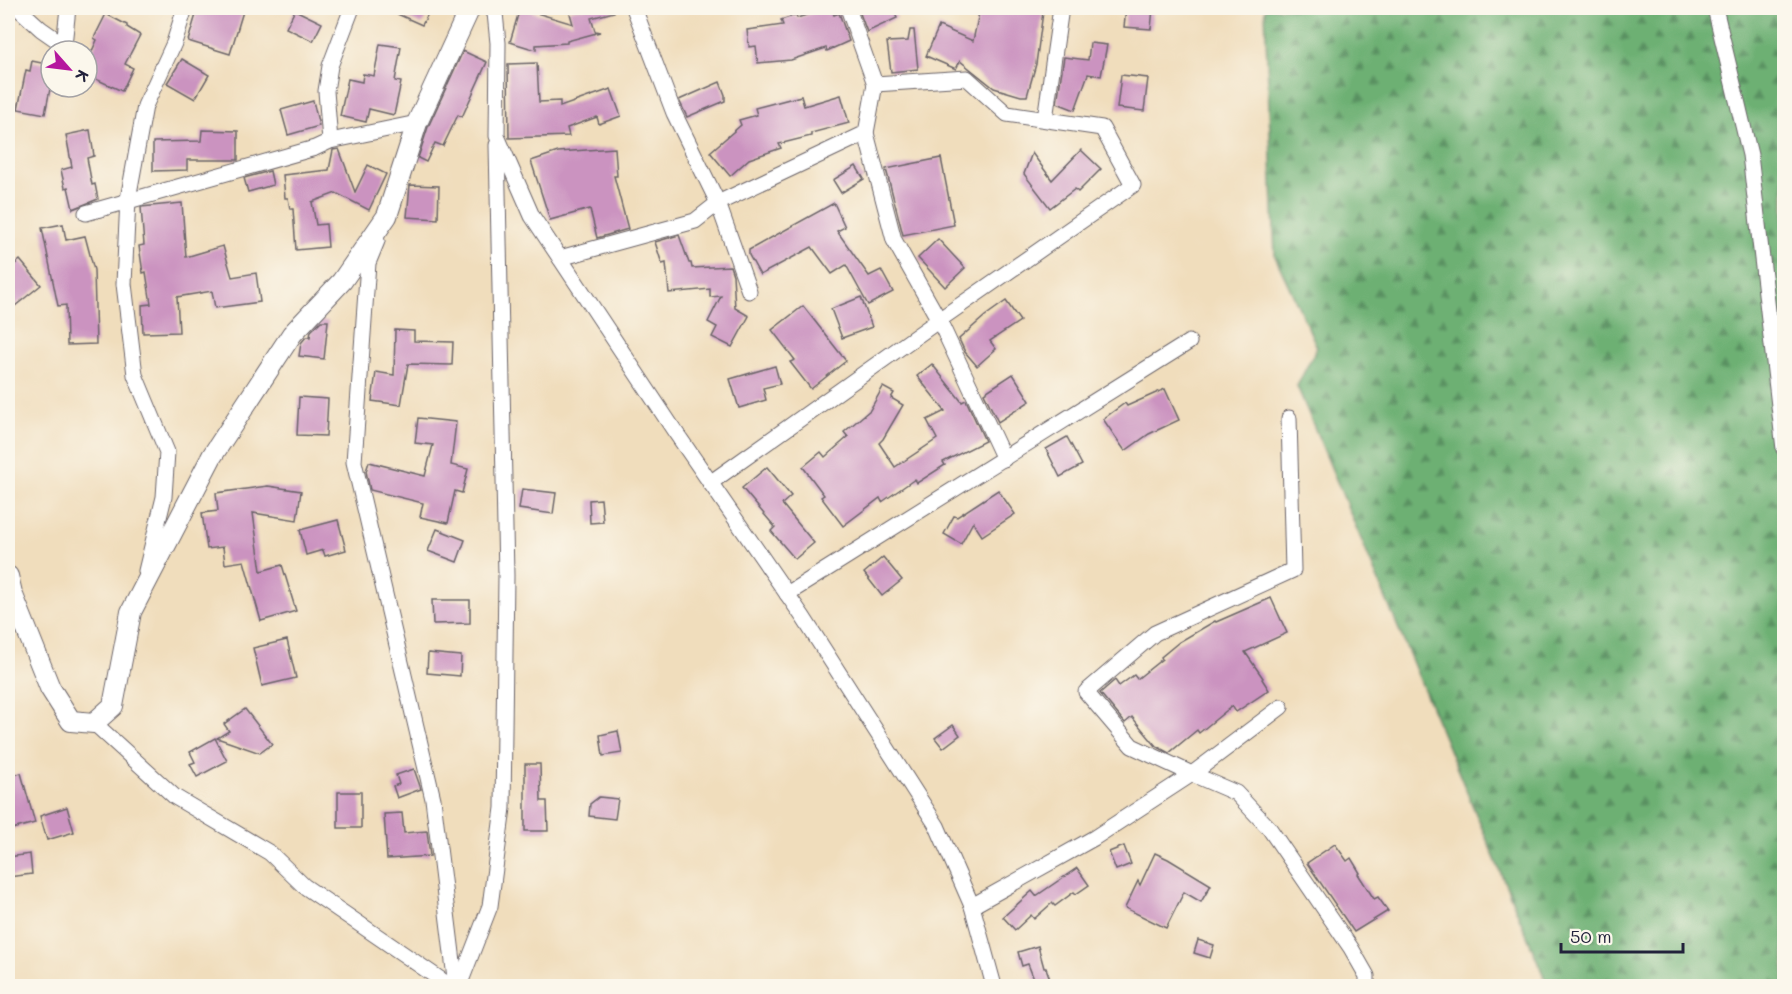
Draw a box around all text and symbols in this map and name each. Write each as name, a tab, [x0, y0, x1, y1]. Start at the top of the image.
north arrow	[39, 39, 99, 99]
text: K	[71, 67, 94, 86]
scale bar	[1561, 916, 1682, 954]
text: 50 m	[1570, 924, 1612, 948]

